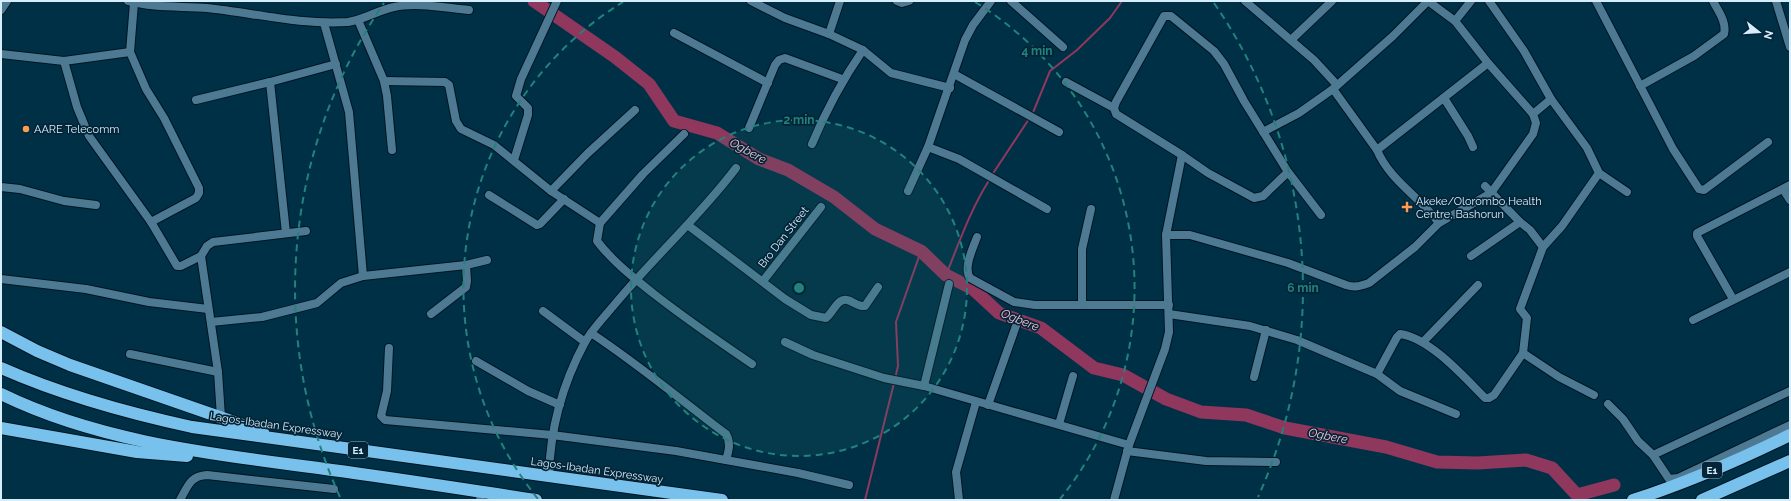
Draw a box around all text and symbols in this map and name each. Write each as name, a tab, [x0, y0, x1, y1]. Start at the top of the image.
north arrow	[1739, 12, 1779, 52]
text: N	[1761, 29, 1776, 41]
text: 4 min	[1021, 44, 1053, 58]
text: 2 min	[783, 113, 815, 127]
place label: AARE Telecomm	[34, 123, 119, 136]
marker: AARE Telecomm	[21, 124, 31, 134]
water label: Ogbere	[727, 135, 769, 167]
place label: Akeke/Olorombo Health Centre, Bashorun	[1416, 195, 1542, 221]
marker: Akeke/Olorombo Health Centre, Bashorun	[1401, 201, 1413, 213]
street label: Bro Dan Street	[756, 204, 811, 270]
centre of rings	[792, 281, 806, 295]
text: 6 min	[1287, 281, 1319, 295]
water label: Ogbere	[999, 306, 1042, 334]
street label: Lagos-Ibadan Expressway	[209, 410, 343, 441]
water label: Ogbere	[1307, 425, 1349, 447]
road number: E1	[348, 442, 368, 458]
street label: Lagos-Ibadan Expressway	[530, 455, 664, 486]
road number: E1	[1702, 462, 1722, 478]

